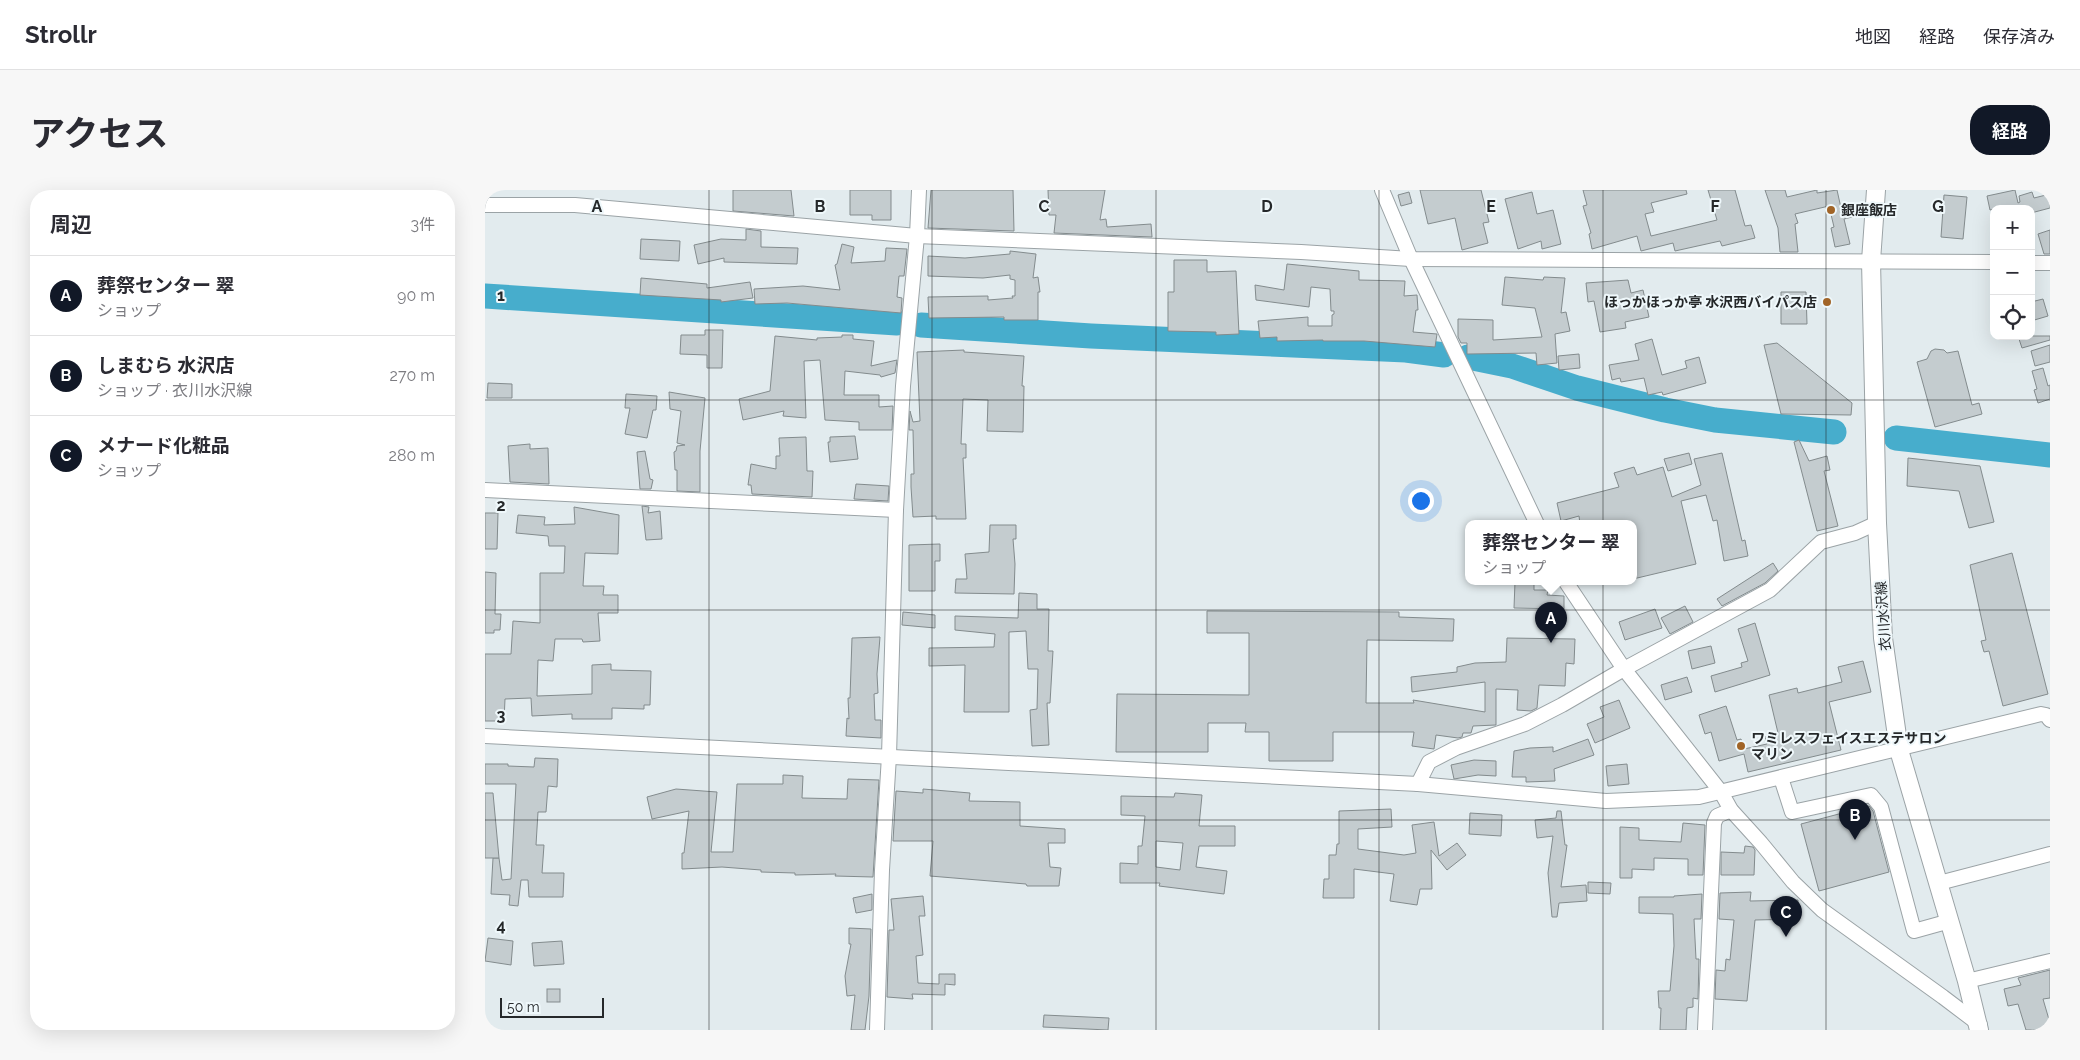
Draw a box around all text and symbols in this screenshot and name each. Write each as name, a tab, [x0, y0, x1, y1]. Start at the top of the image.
text: Strollr	[25, 20, 97, 49]
text: 地図	[1855, 26, 1891, 47]
text: 経路	[1919, 26, 1955, 47]
text: 保存済み	[1983, 26, 2055, 47]
button: 経路	[1970, 105, 2050, 155]
text: アクセス	[30, 113, 168, 154]
text: A	[592, 197, 603, 216]
text: B	[815, 197, 826, 216]
text: C	[1039, 197, 1050, 216]
text: D	[1261, 197, 1273, 216]
text: E	[1486, 197, 1496, 216]
text: F	[1710, 197, 1720, 216]
text: G	[1932, 197, 1944, 216]
place label: 銀座飯店	[1841, 202, 1897, 218]
marker: 銀座飯店	[1825, 204, 1837, 216]
map controls	[1990, 205, 2035, 340]
button: +	[1990, 205, 2035, 250]
text: 周辺	[50, 212, 92, 237]
text: 3件	[410, 215, 435, 234]
button: −	[1990, 250, 2035, 295]
text: 葬祭センター 翠	[97, 274, 235, 296]
text: A	[61, 286, 71, 305]
text: 90 m	[397, 286, 435, 305]
text: 1	[497, 286, 505, 305]
place label: ほっかほっか亭 水沢西バイパス店	[1604, 294, 1817, 310]
button: locate	[1990, 295, 2035, 340]
marker: ほっかほっか亭 水沢西バイパス店	[1821, 296, 1833, 308]
text: ショップ	[97, 301, 161, 320]
text: しまむら 水沢店	[97, 354, 235, 376]
text: B	[61, 366, 71, 385]
text: 270 m	[390, 366, 435, 385]
text: ショップ · 衣川水沢線	[97, 381, 252, 400]
text: メナード化粧品	[97, 434, 230, 456]
text: C	[61, 446, 71, 465]
text: 280 m	[389, 446, 435, 465]
text: ショップ	[97, 461, 161, 480]
your location	[1408, 488, 1434, 514]
text: 2	[496, 496, 506, 515]
popup	[1465, 520, 1637, 585]
text: 葬祭センター 翠	[1482, 531, 1620, 553]
text: ショップ	[1482, 558, 1546, 577]
street label: 衣川水沢線	[1873, 581, 1893, 651]
pin: A	[1535, 602, 1567, 643]
text: 3	[497, 706, 506, 725]
place label: ワミレスフェイスエステサロン マリン	[1751, 730, 1947, 762]
marker: ワミレスフェイスエステサロン マリン	[1735, 740, 1747, 752]
pin: B	[1839, 799, 1871, 840]
pin: C	[1770, 896, 1802, 937]
text: 4	[496, 916, 506, 935]
scale bar	[500, 995, 604, 1018]
text: 50 m	[507, 999, 540, 1015]

